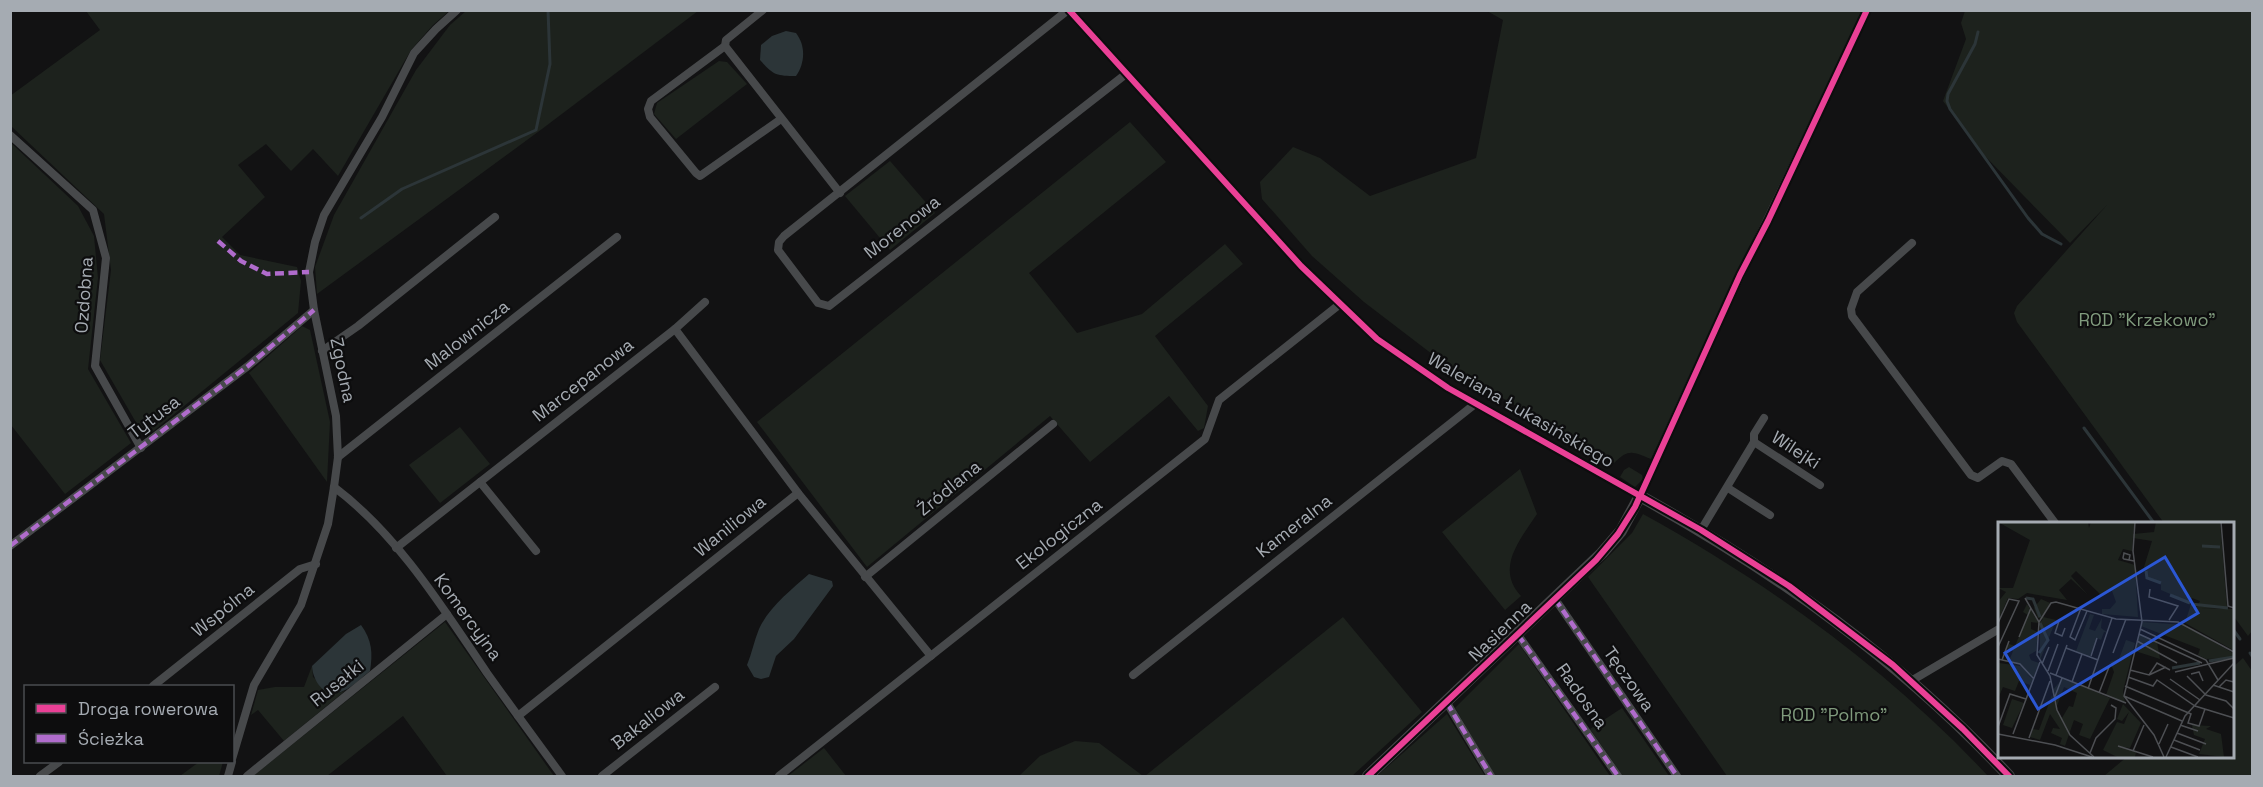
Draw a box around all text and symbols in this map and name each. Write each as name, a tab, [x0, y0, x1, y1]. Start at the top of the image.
street label: Morenowa	[859, 190, 944, 264]
street label: Ozdobna	[69, 256, 98, 334]
street label: Malownicza	[420, 294, 514, 375]
park label: ROD "Krzekowo"	[2078, 308, 2216, 331]
street label: Marcepanowa	[527, 333, 638, 426]
street label: Zgodna	[325, 335, 362, 404]
street label: Waleriana Łukasińskiego	[1424, 347, 1619, 472]
street label: Tytusa	[123, 390, 184, 444]
street label: Wilejki	[1767, 425, 1825, 474]
street label: Źródlana	[912, 455, 985, 520]
street label: Kameralna	[1251, 489, 1336, 562]
street label: Waniliowa	[689, 490, 770, 562]
street label: Ekologiczna	[1011, 493, 1106, 574]
inset map	[1998, 522, 2233, 757]
street label: Komercyjna	[429, 569, 508, 665]
street label: Wspólna	[187, 577, 259, 642]
street label: Nasienna	[1463, 595, 1536, 666]
street label: Tęczowa	[1599, 642, 1660, 716]
street label: Rusałki	[305, 654, 368, 711]
street label: Radosna	[1551, 658, 1613, 733]
street label: Bakaliowa	[607, 683, 689, 754]
legend	[24, 685, 234, 763]
text: Droga rowerowa	[78, 697, 218, 720]
park label: ROD "Polmo"	[1781, 703, 1887, 726]
text: Ścieżka	[78, 727, 144, 750]

